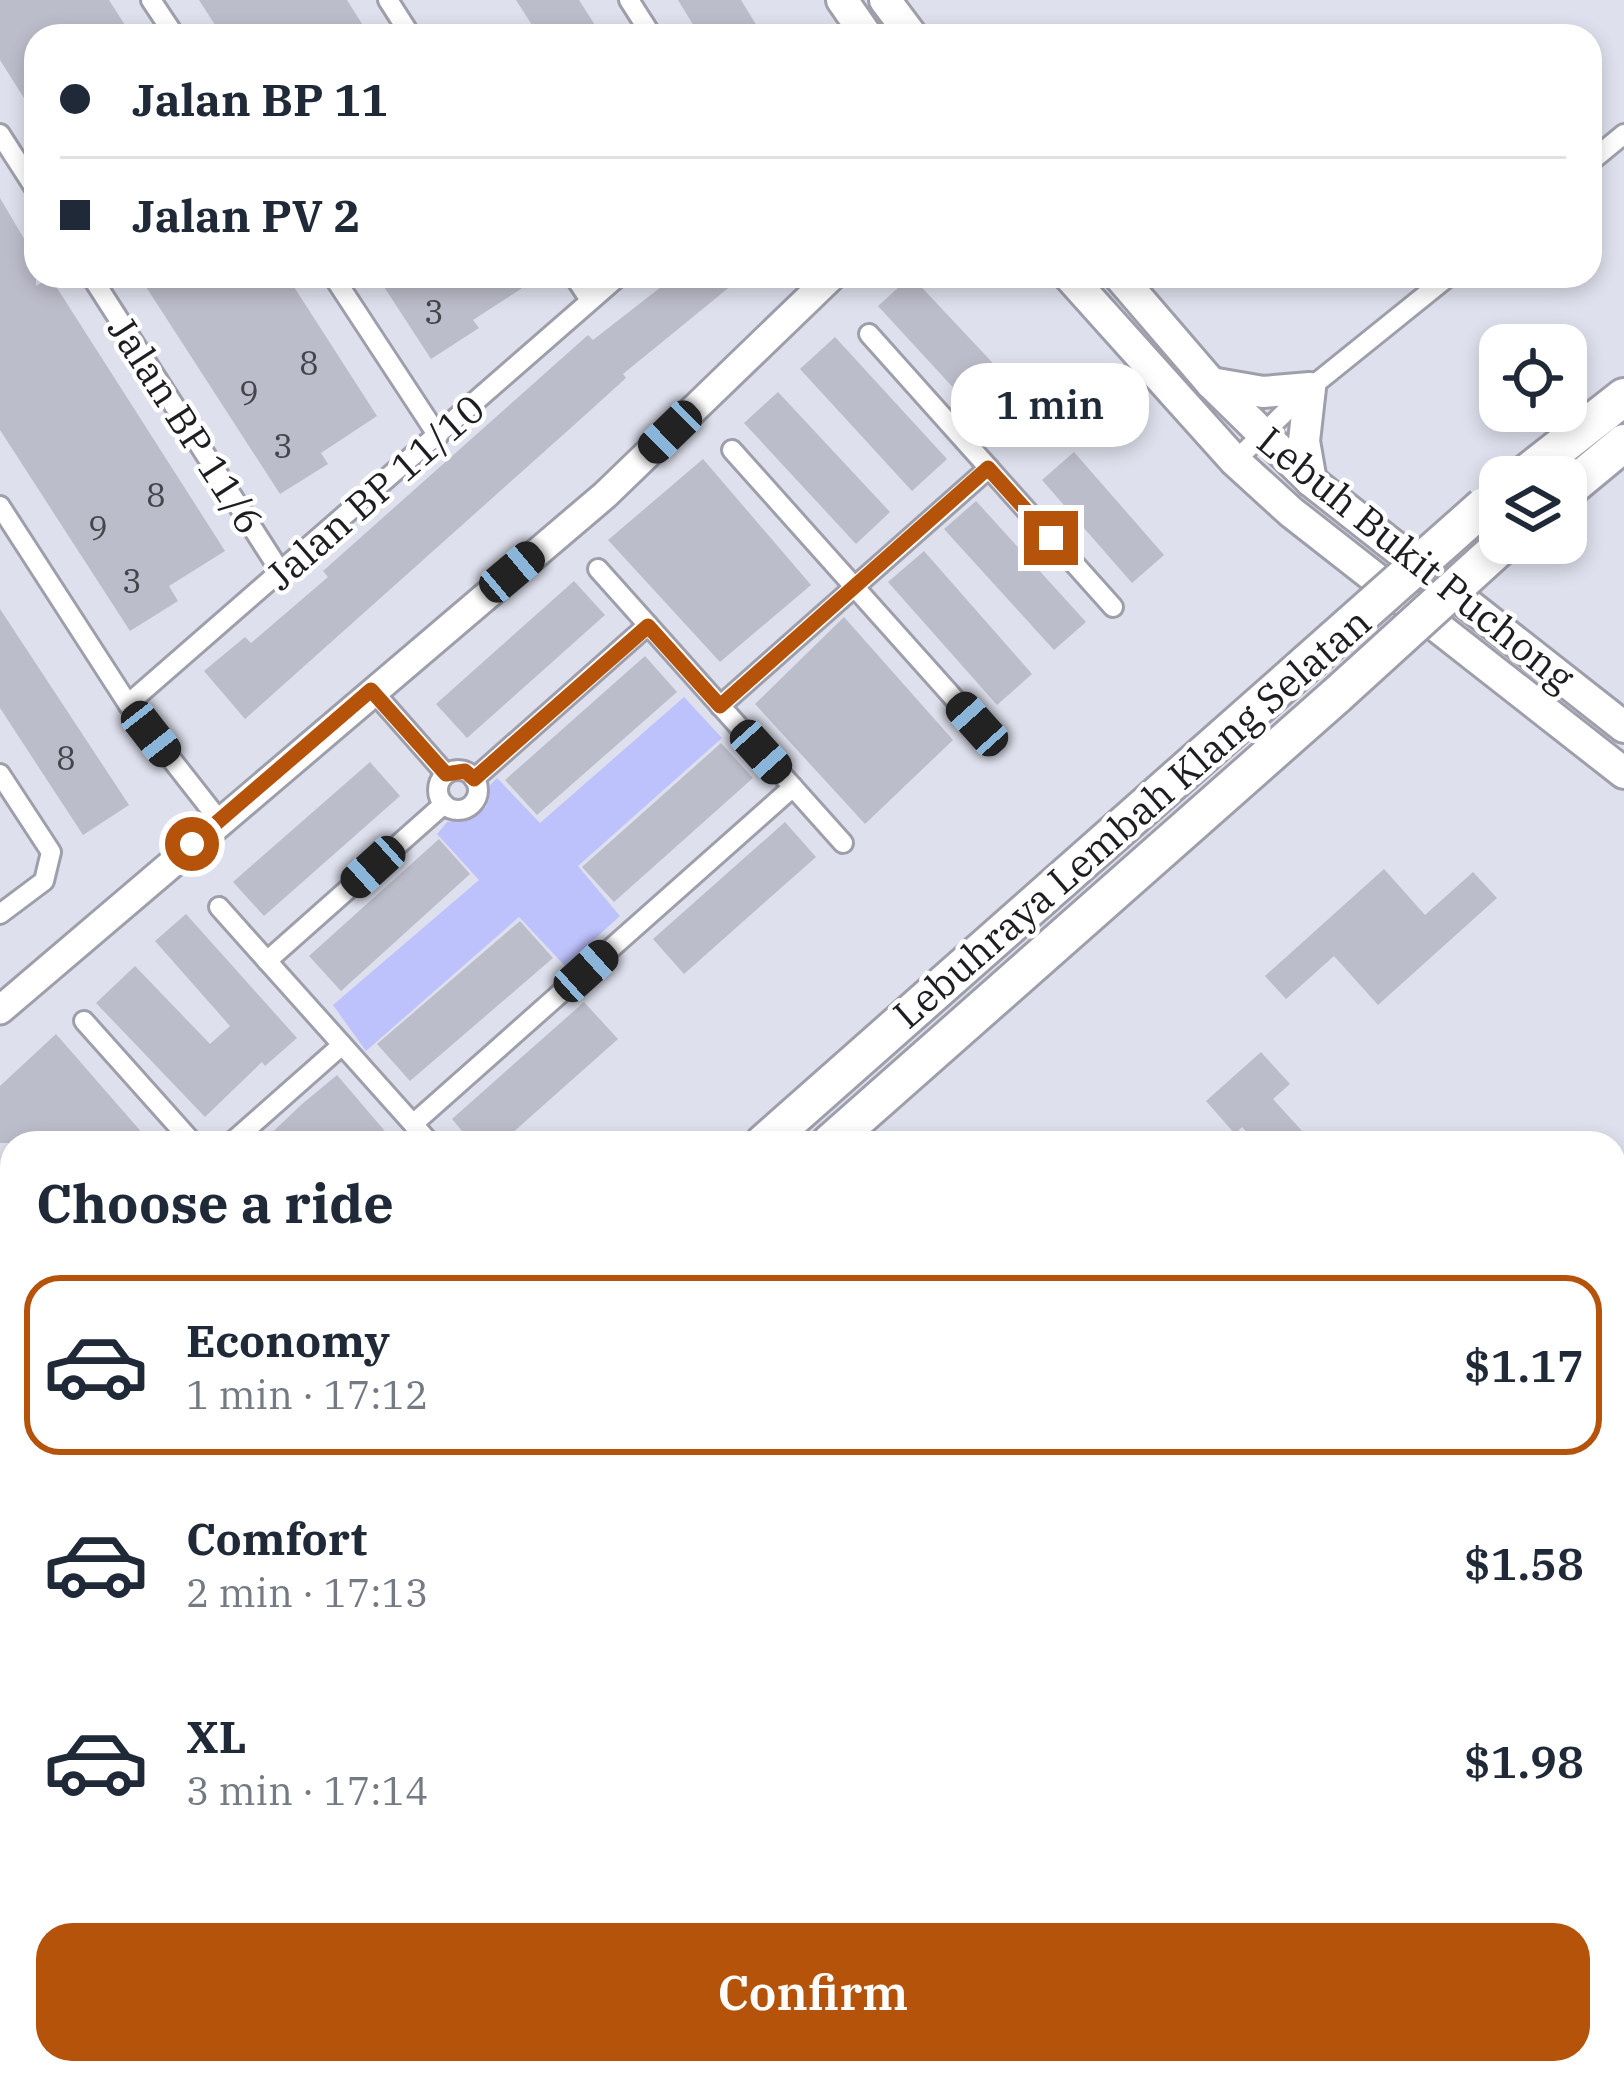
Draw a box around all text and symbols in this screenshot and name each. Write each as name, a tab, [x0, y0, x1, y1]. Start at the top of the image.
text: Jalan BP 11	[132, 70, 388, 128]
text: Jalan PV 2	[132, 186, 361, 244]
house number: 3	[424, 290, 444, 333]
street label: Jalan BP 11/6	[97, 306, 276, 543]
map controls	[1479, 324, 1587, 564]
button: locate	[1479, 324, 1587, 432]
house number: 8	[299, 341, 319, 384]
callout: 1 min	[952, 364, 1150, 448]
house number: 9	[239, 371, 259, 414]
text: 1 min	[996, 379, 1104, 430]
street label: Jalan BP 11/10	[255, 383, 495, 601]
car	[632, 394, 708, 470]
street label: Lebuh Bukit Puchong	[1247, 415, 1585, 702]
house number: 3	[273, 424, 293, 467]
button: layers	[1479, 456, 1587, 564]
house number: 8	[146, 473, 166, 516]
house number: 9	[88, 506, 108, 549]
route end	[1024, 511, 1078, 565]
car	[473, 535, 551, 609]
house number: 3	[122, 559, 142, 602]
street label: Lebuhraya Lembah Klang Selatan	[882, 596, 1381, 1039]
car	[940, 685, 1014, 763]
car	[115, 695, 187, 773]
car	[724, 713, 798, 791]
house number: 8	[56, 736, 76, 779]
route start	[165, 817, 219, 871]
car	[334, 830, 412, 904]
car	[547, 934, 625, 1008]
text: Choose a ride	[36, 1168, 394, 1238]
icon: car	[42, 1311, 150, 1419]
text: Economy	[186, 1311, 390, 1369]
text: $1.17	[1464, 1336, 1584, 1394]
text: 1 min · 17:12	[186, 1369, 428, 1420]
icon: car	[42, 1509, 150, 1617]
text: Comfort	[186, 1509, 367, 1567]
text: $1.58	[1464, 1534, 1584, 1592]
text: 2 min · 17:13	[186, 1567, 428, 1618]
icon: car	[42, 1707, 150, 1815]
text: XL	[186, 1707, 247, 1765]
text: $1.98	[1464, 1732, 1584, 1790]
text: 3 min · 17:14	[186, 1765, 428, 1816]
button: Confirm	[36, 1923, 1590, 2061]

